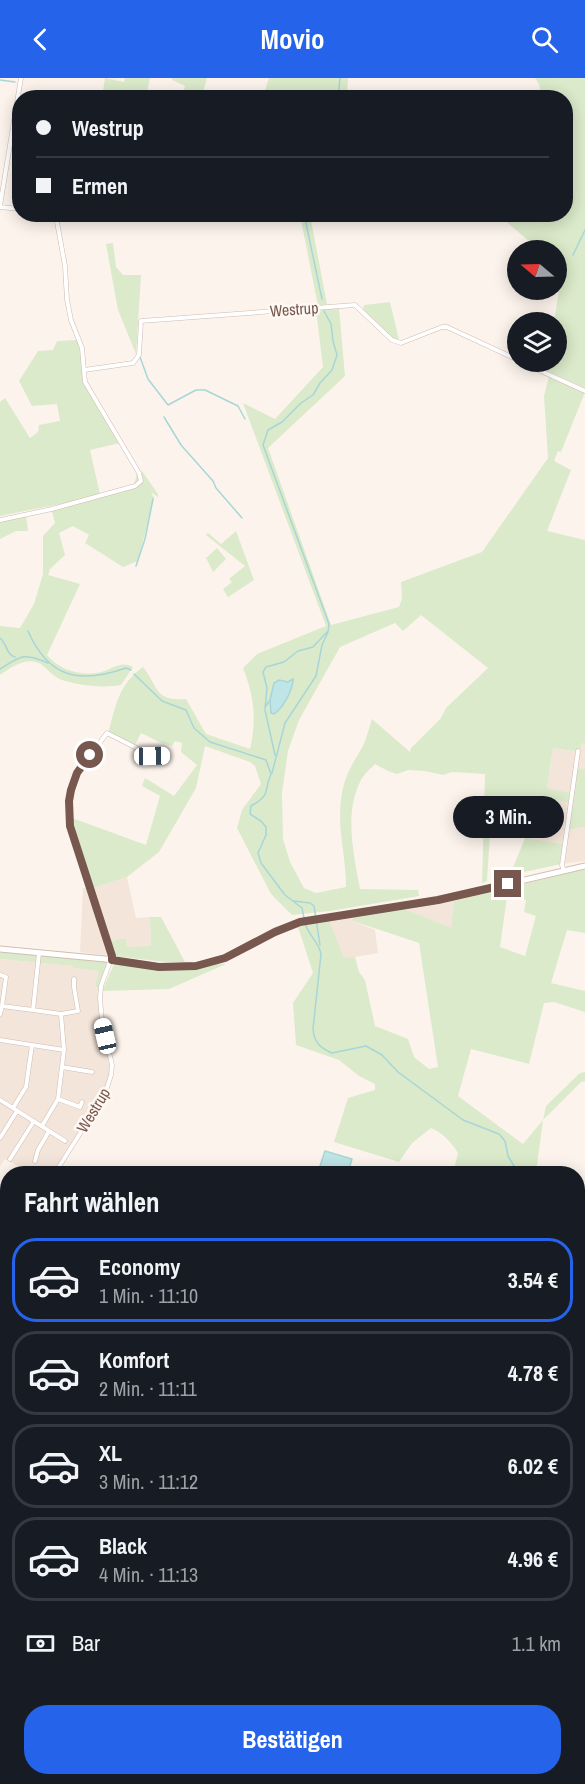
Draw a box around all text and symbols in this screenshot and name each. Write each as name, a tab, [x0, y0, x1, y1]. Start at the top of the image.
text: Movio	[261, 21, 324, 57]
icon: back	[24, 23, 57, 56]
icon: search	[528, 23, 561, 56]
text: Westrup	[72, 113, 144, 143]
text: Ermen	[72, 171, 128, 201]
north arrow	[507, 240, 567, 300]
map controls	[507, 240, 567, 372]
street label: Westrup	[269, 296, 319, 322]
button: layers	[507, 312, 567, 372]
route start	[76, 741, 103, 768]
car	[134, 747, 170, 765]
callout: 3 Min.	[452, 797, 564, 839]
text: 3 Min.	[485, 803, 532, 830]
route end	[494, 870, 521, 897]
car	[92, 1016, 118, 1056]
street label: Westrup	[71, 1083, 115, 1137]
text: Fahrt wählen	[24, 1184, 160, 1220]
text: Economy	[99, 1252, 180, 1282]
icon: car	[27, 1253, 81, 1307]
text: 3.54 €	[508, 1265, 558, 1295]
text: 1 Min. · 11:10	[99, 1282, 198, 1309]
text: Komfort	[99, 1345, 169, 1375]
icon: car	[27, 1346, 81, 1400]
text: 4.78 €	[508, 1358, 558, 1388]
text: 2 Min. · 11:11	[99, 1375, 197, 1402]
text: XL	[99, 1438, 122, 1468]
icon: car	[27, 1439, 81, 1493]
text: 6.02 €	[508, 1451, 558, 1481]
text: 3 Min. · 11:12	[99, 1468, 198, 1495]
text: Black	[99, 1531, 147, 1561]
icon: car	[27, 1532, 81, 1586]
text: 4.96 €	[508, 1544, 558, 1574]
text: 4 Min. · 11:13	[99, 1561, 198, 1588]
icon: cash	[24, 1627, 57, 1660]
text: Bar	[72, 1628, 100, 1658]
text: 1.1 km	[512, 1630, 561, 1657]
button: Bestätigen	[24, 1705, 561, 1774]

